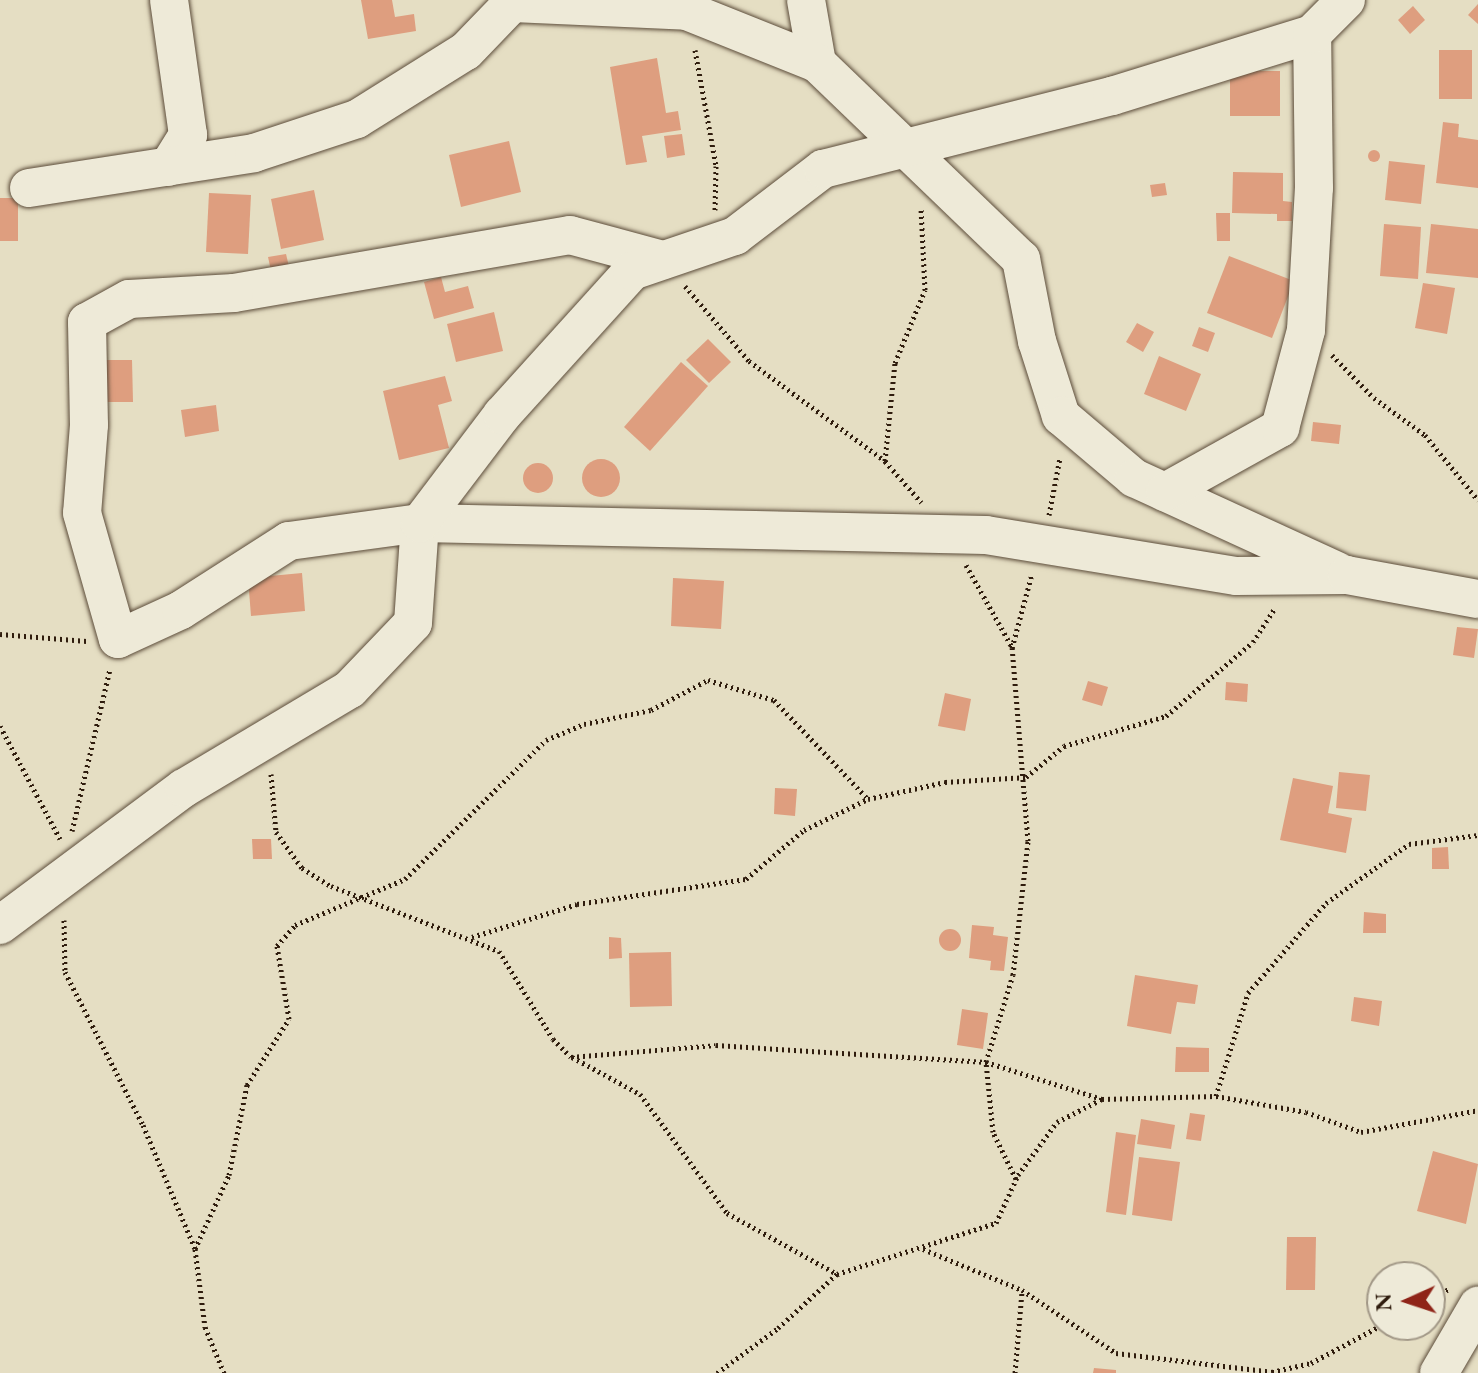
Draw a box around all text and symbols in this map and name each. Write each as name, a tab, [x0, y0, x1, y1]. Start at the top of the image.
north arrow	[1366, 1261, 1446, 1341]
text: N	[1369, 1293, 1398, 1312]

